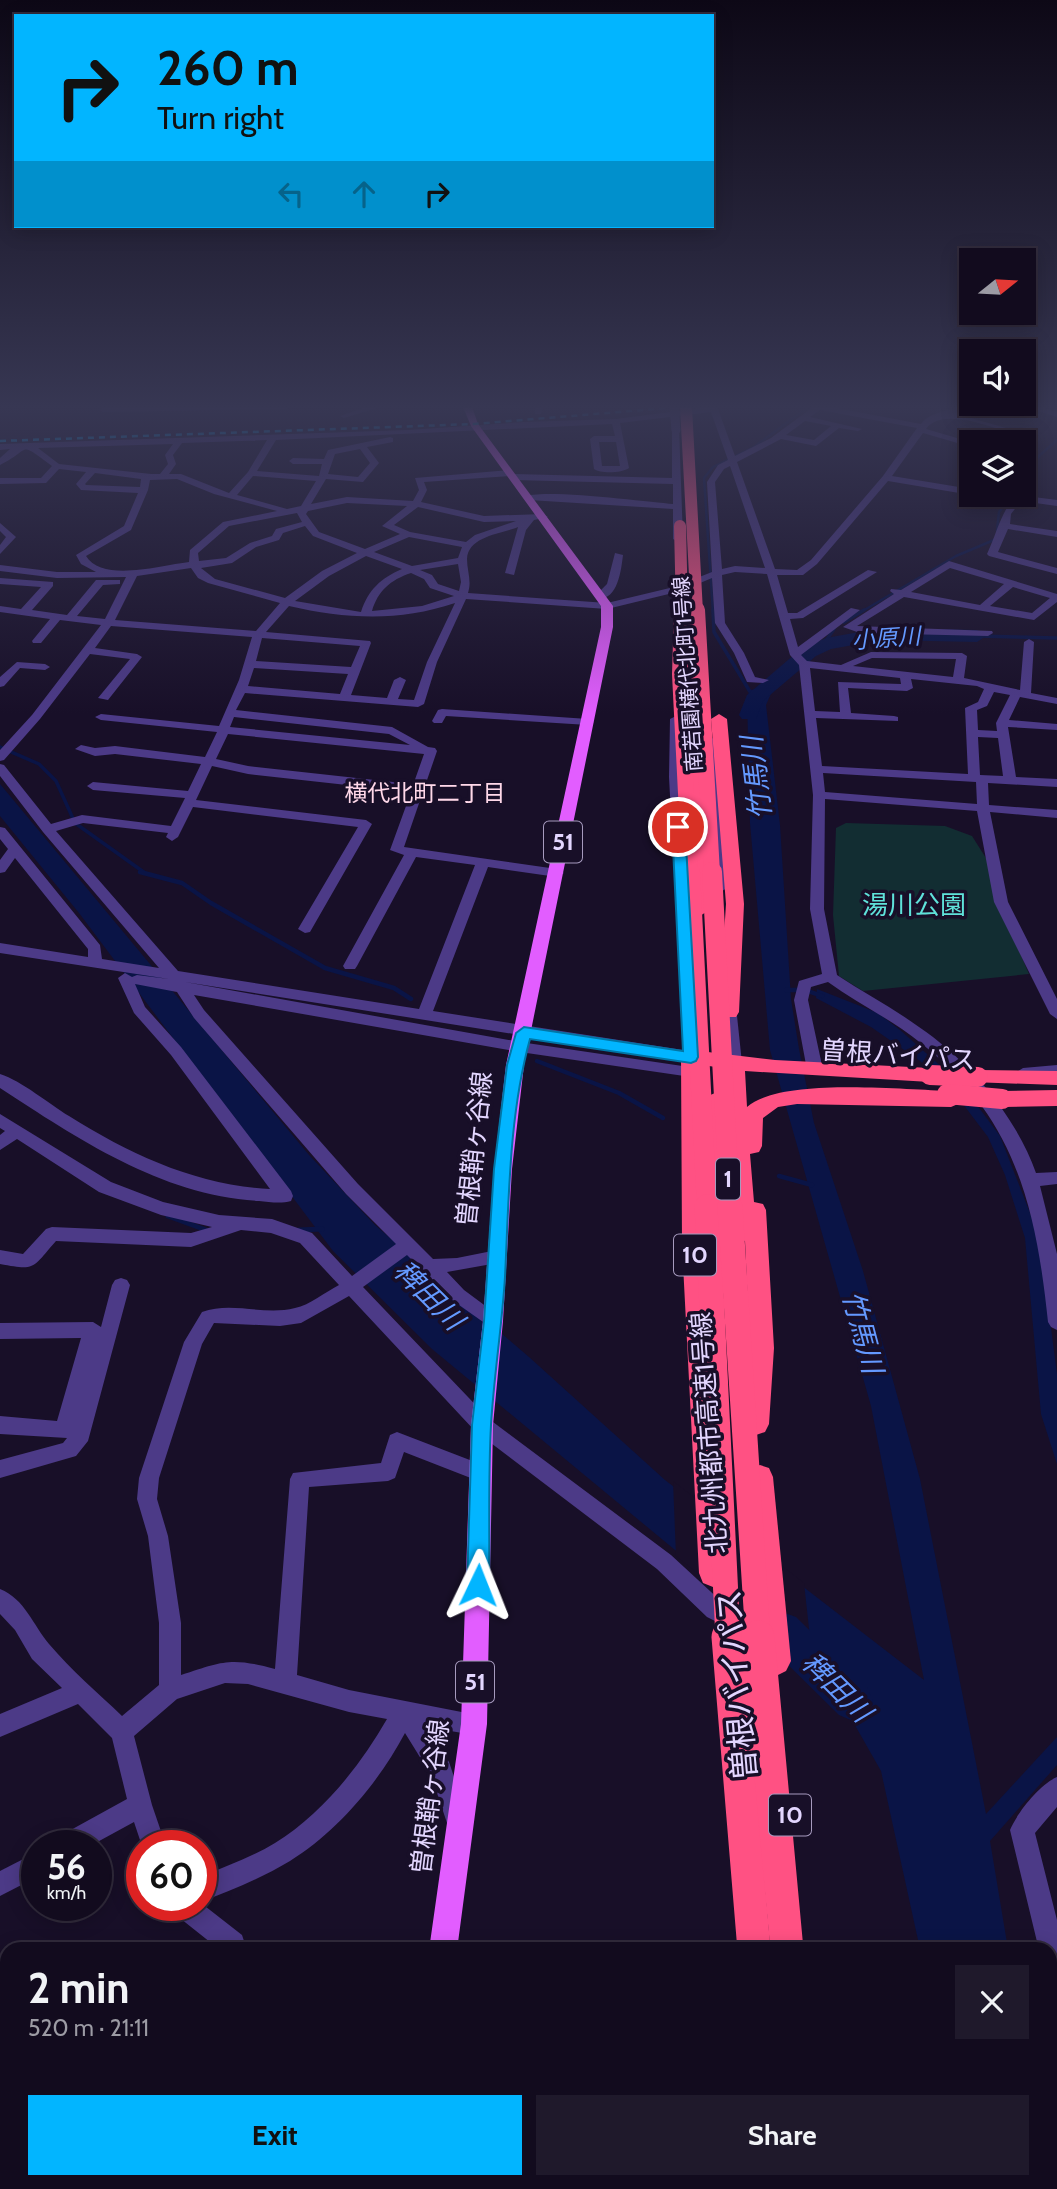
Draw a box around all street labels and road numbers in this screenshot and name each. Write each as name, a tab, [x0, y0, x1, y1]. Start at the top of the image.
street label: 南若園横代北町1号線	[668, 575, 707, 773]
road number: 51	[544, 822, 582, 862]
street label: 曽根バイパス	[819, 1034, 977, 1076]
street label: 曽根鞘ヶ谷線	[450, 1070, 498, 1228]
road number: 1	[716, 1158, 740, 1199]
road number: 10	[674, 1234, 716, 1275]
street label: 北九州都市高速1号線	[685, 1311, 733, 1555]
street label: 曽根バイパス	[709, 1588, 764, 1782]
road number: 51	[456, 1662, 494, 1702]
street label: 曽根鞘ヶ谷線	[405, 1718, 455, 1876]
road number: 10	[769, 1794, 811, 1836]

